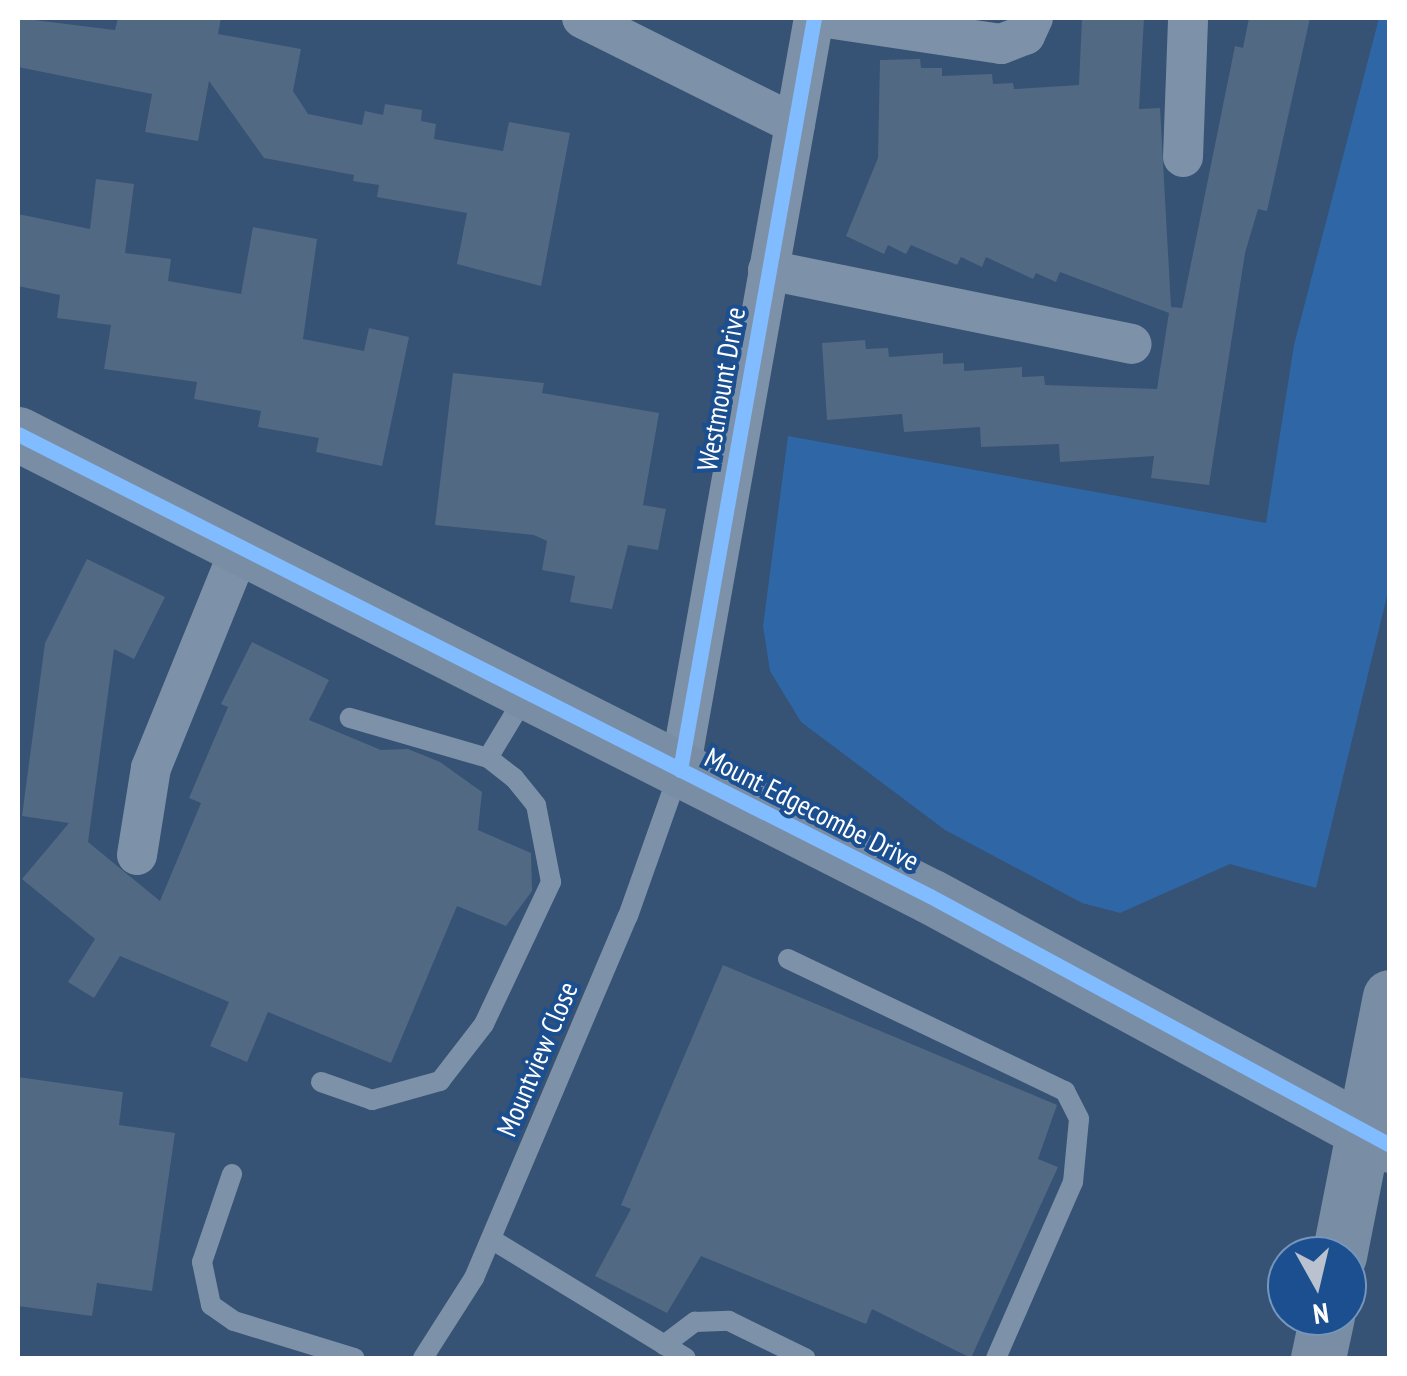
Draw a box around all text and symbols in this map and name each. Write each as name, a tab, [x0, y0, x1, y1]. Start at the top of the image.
street label: Westmount Drive	[690, 304, 752, 474]
street label: Mount Edgecombe Drive	[699, 740, 925, 878]
street label: Mountview Close	[489, 976, 585, 1142]
north arrow	[1267, 1236, 1367, 1336]
text: N	[1311, 1295, 1331, 1334]

